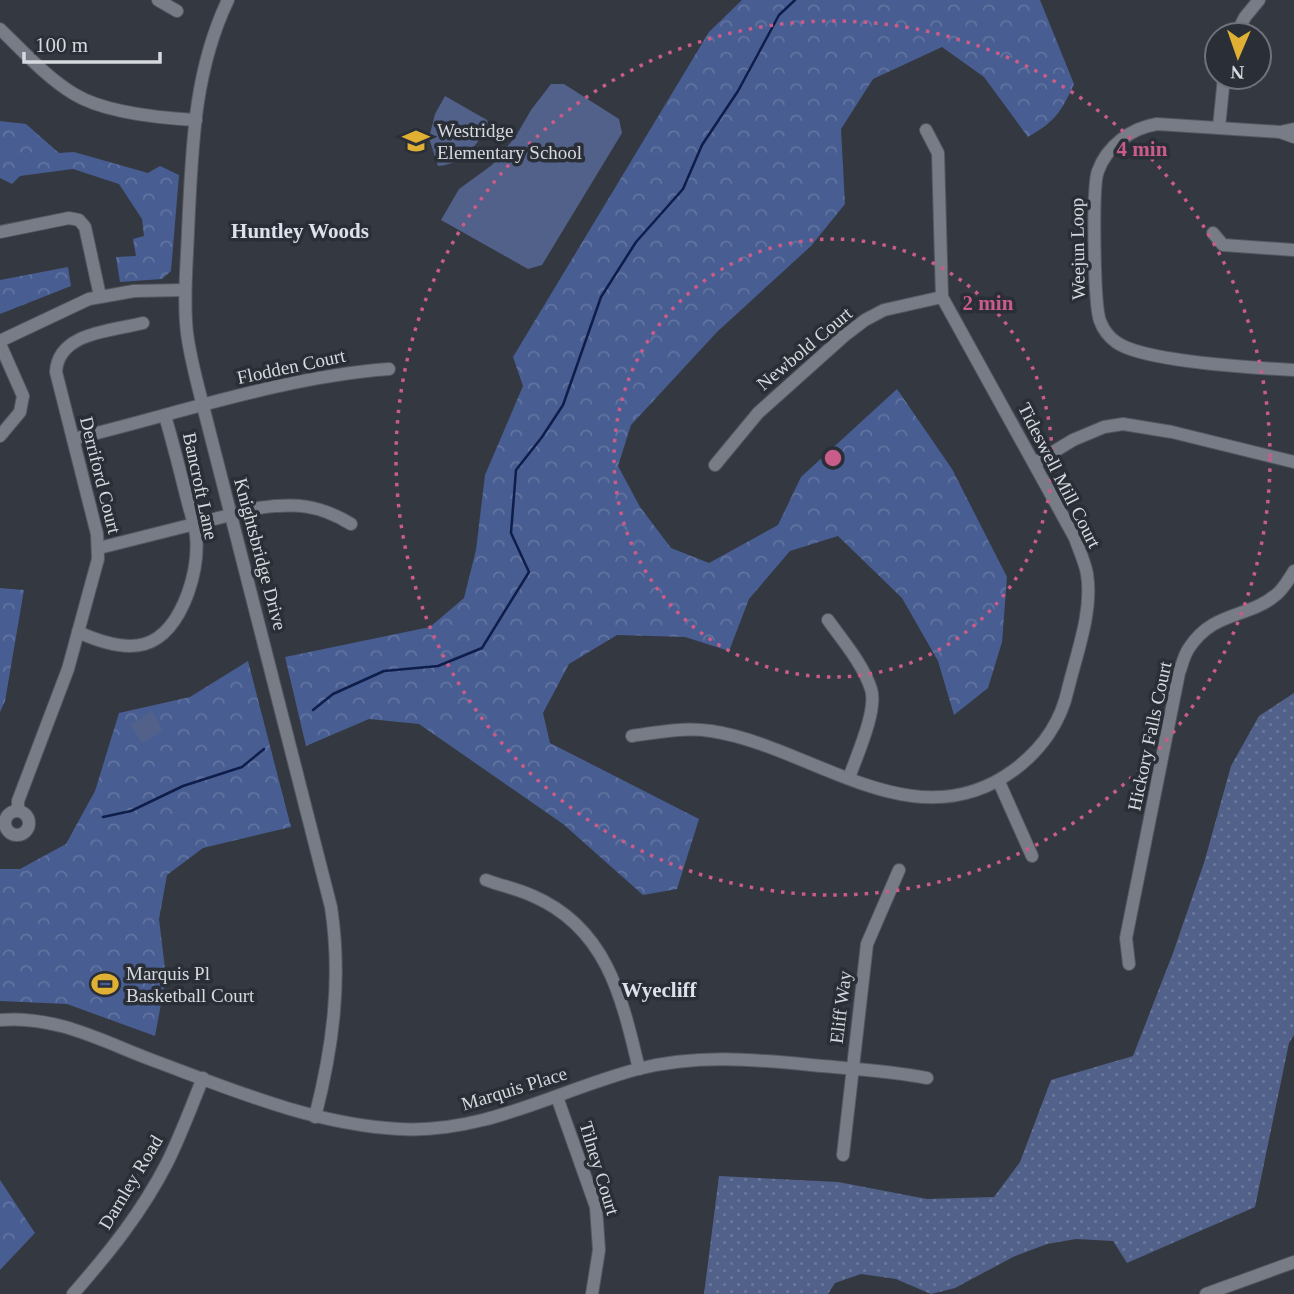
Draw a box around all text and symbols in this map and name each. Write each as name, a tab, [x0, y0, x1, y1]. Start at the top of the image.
scale bar	[24, 21, 161, 65]
north arrow	[1203, 21, 1273, 91]
text: 100 m	[35, 33, 88, 57]
text: N	[1230, 62, 1245, 83]
place label: Westridge Elementary School	[437, 120, 582, 163]
school or university icon: Westridge Elementary School	[401, 126, 431, 156]
text: 4 min	[1117, 137, 1168, 161]
street label: Weejun Loop	[1066, 198, 1089, 300]
district label: Huntley Woods	[231, 219, 369, 243]
text: 2 min	[963, 291, 1014, 315]
street label: Newbold Court	[752, 302, 857, 394]
street label: Flodden Court	[235, 345, 348, 388]
street label: Tideswell Mill Court	[1014, 399, 1106, 552]
street label: Derriford Court	[76, 414, 125, 536]
street label: Bancroft Lane	[179, 431, 222, 542]
centre of rings	[821, 446, 845, 470]
street label: Knightsbridge Drive	[230, 476, 291, 633]
street label: Hickory Falls Court	[1123, 659, 1176, 813]
place label: Marquis Pl Basketball Court	[126, 963, 255, 1006]
sports icon: Marquis Pl Basketball Court	[90, 969, 120, 999]
street label: Eliff Way	[826, 969, 855, 1045]
district label: Wyecliff	[621, 978, 698, 1002]
street label: Marquis Place	[459, 1062, 569, 1114]
street label: Tilney Court	[575, 1119, 624, 1218]
street label: Darnley Road	[94, 1131, 167, 1233]

